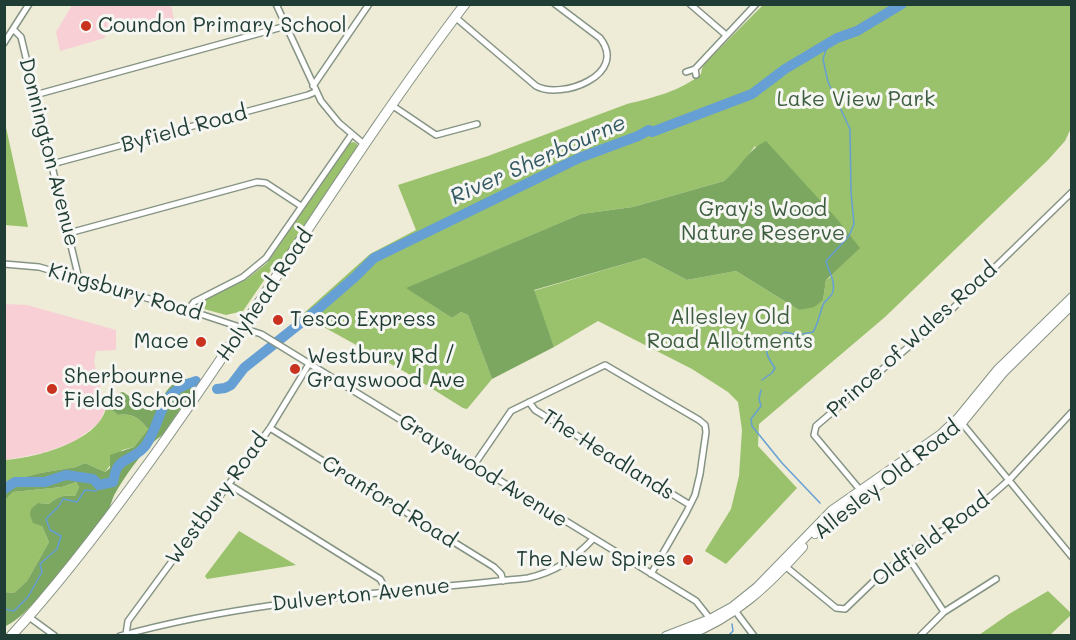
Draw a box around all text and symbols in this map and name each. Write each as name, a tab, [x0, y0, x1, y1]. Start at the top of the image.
place label: Coundon Primary School	[98, 13, 347, 39]
marker: Coundon Primary School	[79, 19, 93, 33]
street label: Donnington Avenue	[13, 55, 85, 249]
park label: Lake View Park	[777, 87, 935, 113]
street label: Byfield Road	[118, 100, 250, 158]
water label: River Sherbourne	[446, 109, 630, 211]
park label: Gray's Wood Nature Reserve	[681, 197, 845, 247]
street label: Holyhead Road	[212, 224, 318, 366]
street label: Prince of Wales Road	[822, 257, 1002, 423]
street label: Kingsbury Road	[45, 258, 205, 326]
park label: Allesley Old Road Allotments	[647, 305, 813, 355]
place label: Tesco Express	[290, 307, 436, 333]
marker: Tesco Express	[271, 313, 285, 327]
place label: Mace	[134, 329, 189, 355]
marker: Mace	[194, 335, 208, 349]
place label: Westbury Rd / Grayswood Ave	[307, 344, 465, 394]
marker: Westbury Rd / Grayswood Ave	[288, 362, 302, 376]
place label: Sherbourne Fields School	[64, 364, 197, 414]
marker: Sherbourne Fields School	[45, 382, 59, 396]
street label: The Headlands	[537, 404, 679, 506]
street label: Grayswood Avenue	[394, 409, 572, 533]
street label: Allesley Old Road	[809, 415, 965, 545]
street label: Westbury Road	[161, 428, 273, 570]
street label: Cranford Road	[317, 451, 461, 553]
street label: Oldfield Road	[867, 488, 995, 592]
place label: The New Spires	[516, 547, 676, 573]
marker: The New Spires	[681, 553, 695, 567]
street label: Dulverton Avenue	[271, 573, 451, 617]

